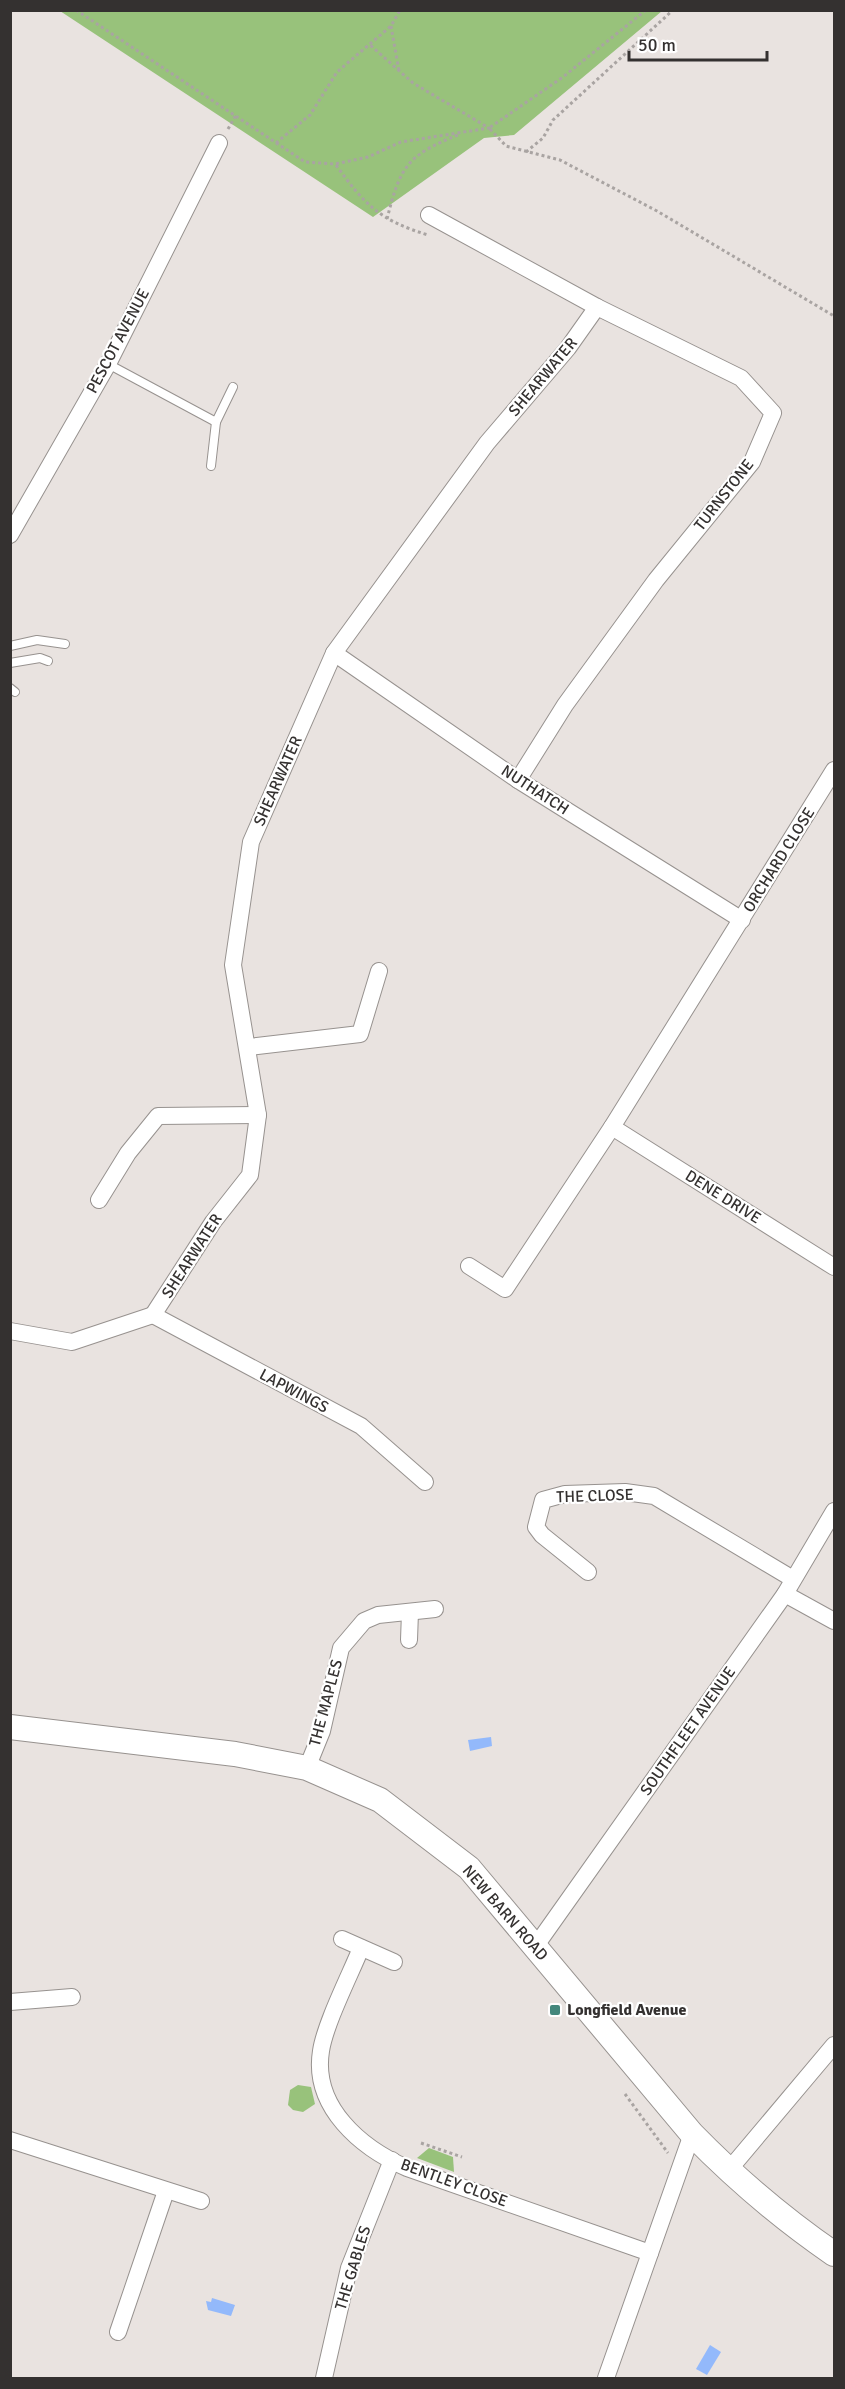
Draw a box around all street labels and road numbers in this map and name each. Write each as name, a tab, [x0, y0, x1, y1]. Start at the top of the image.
street label: PESCOT AVENUE	[82, 285, 154, 397]
street label: SHEARWATER	[504, 333, 582, 420]
street label: TURNSTONE	[690, 455, 758, 535]
street label: SHEARWATER	[249, 733, 307, 829]
street label: NUTHATCH	[497, 761, 573, 819]
street label: ORCHARD CLOSE	[739, 804, 819, 916]
street label: DENE DRIVE	[681, 1166, 765, 1228]
street label: SHEARWATER	[157, 1210, 227, 1302]
street label: LAPWINGS	[256, 1364, 332, 1418]
street label: THE CLOSE	[556, 1485, 634, 1507]
street label: THE MAPLES	[305, 1657, 347, 1749]
street label: SOUTHFLEET AVENUE	[636, 1663, 740, 1799]
street label: NEW BARN ROAD	[458, 1861, 552, 1965]
street label: BENTLEY CLOSE	[398, 2154, 510, 2212]
street label: THE GABLES	[331, 2223, 375, 2313]

